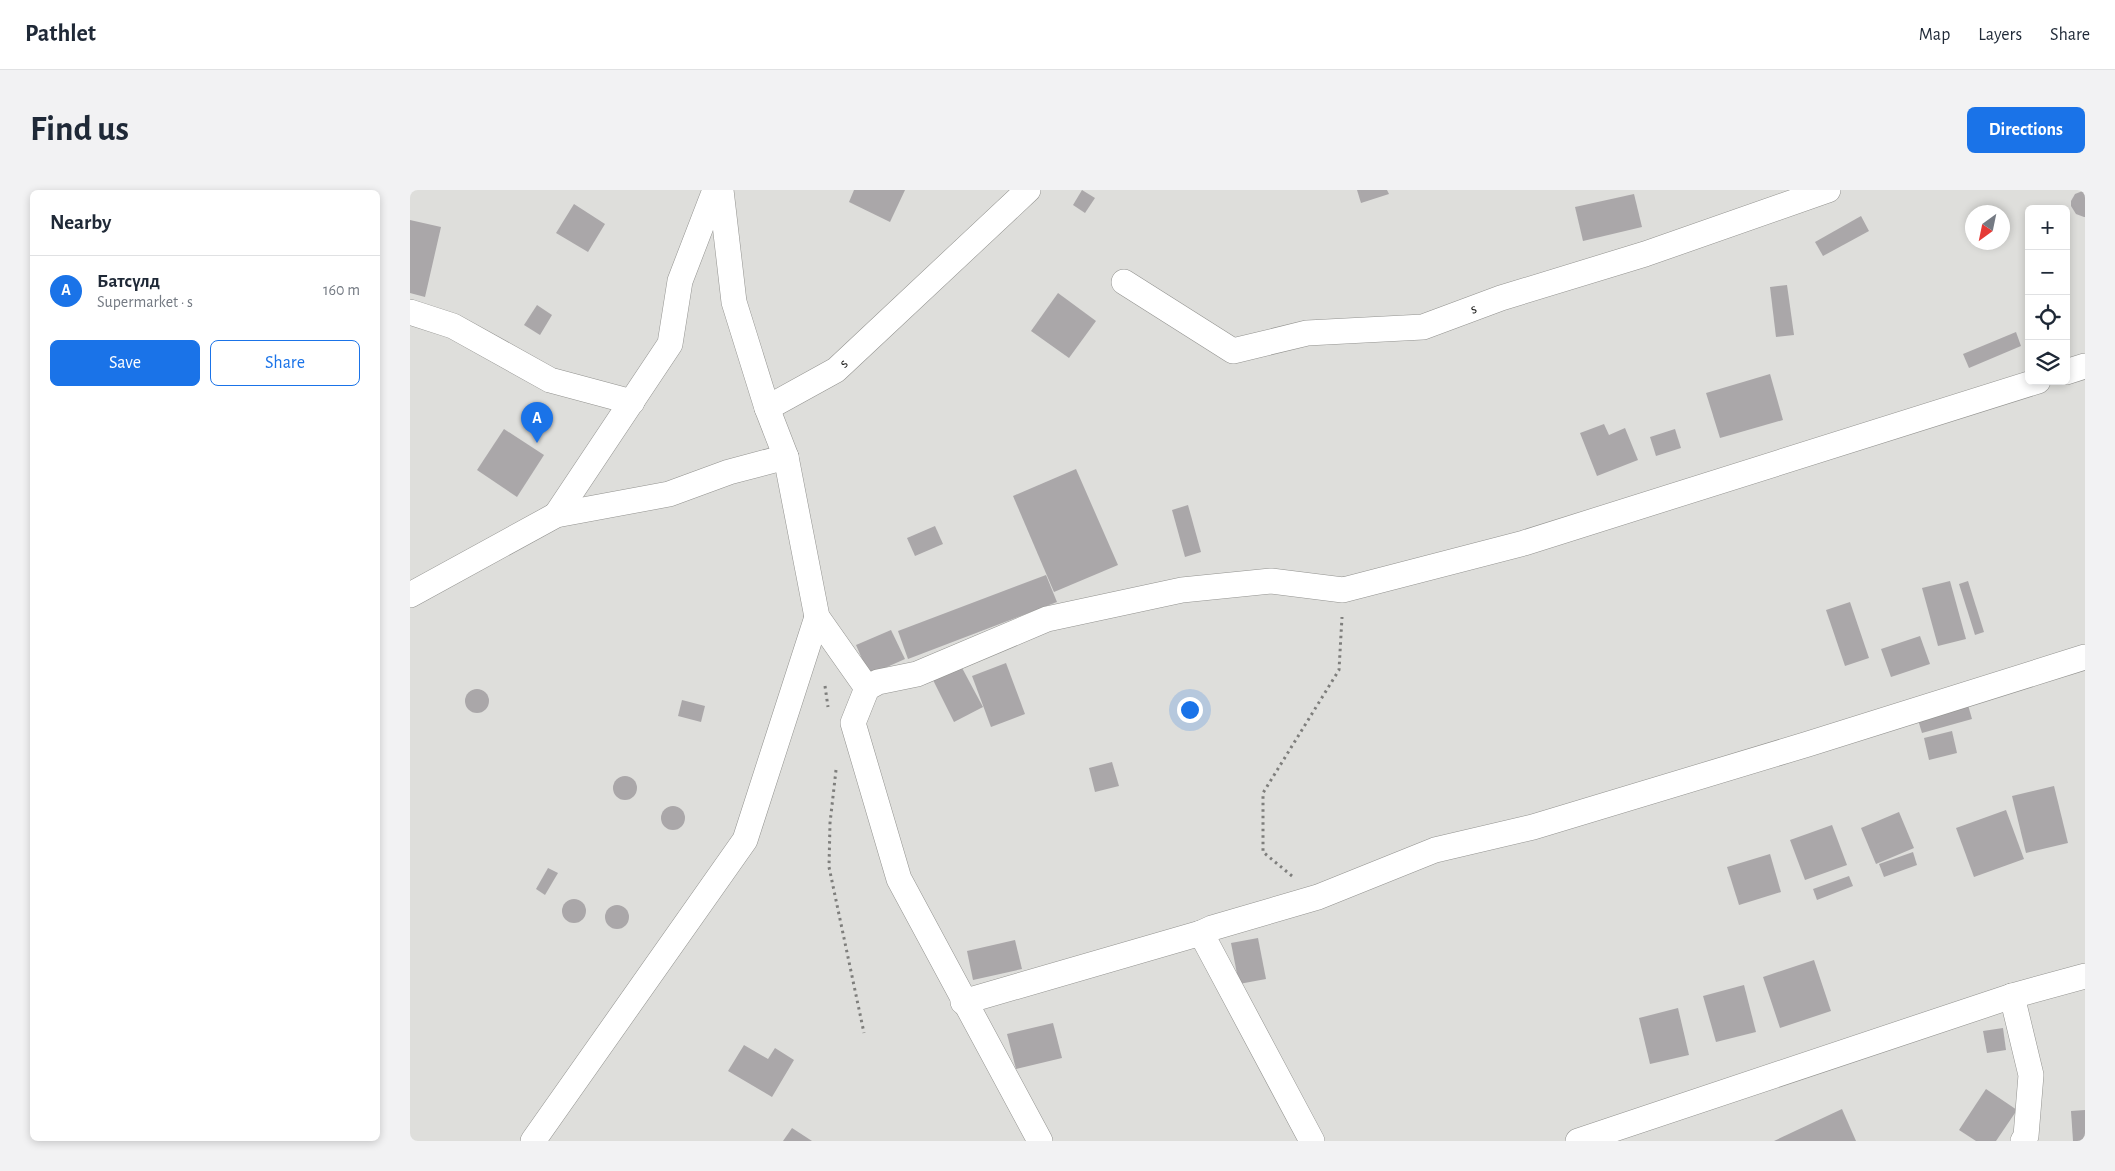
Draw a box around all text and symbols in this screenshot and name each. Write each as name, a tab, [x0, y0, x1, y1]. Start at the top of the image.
text: Pathlet	[25, 22, 96, 46]
text: Map	[1919, 26, 1950, 44]
text: Layers	[1978, 26, 2022, 44]
text: Share	[2050, 26, 2090, 44]
button: Directions	[1967, 107, 2085, 153]
text: Find us	[30, 112, 129, 147]
north arrow	[1965, 205, 2010, 250]
map controls	[2025, 205, 2070, 385]
button: +	[2025, 205, 2070, 250]
text: Nearby	[50, 212, 111, 233]
button: −	[2025, 250, 2070, 295]
text: Батсүлд	[97, 272, 160, 291]
text: A	[61, 282, 71, 298]
text: 160 m	[323, 282, 360, 298]
text: Supermarket · s	[97, 294, 193, 310]
button: locate	[2025, 295, 2070, 340]
street label: s	[1468, 301, 1479, 317]
button: Save	[50, 340, 200, 386]
button: Share	[210, 340, 360, 386]
button: layers	[2025, 340, 2070, 385]
street label: s	[837, 356, 851, 371]
pin: A	[521, 402, 553, 443]
your location	[1177, 697, 1203, 723]

